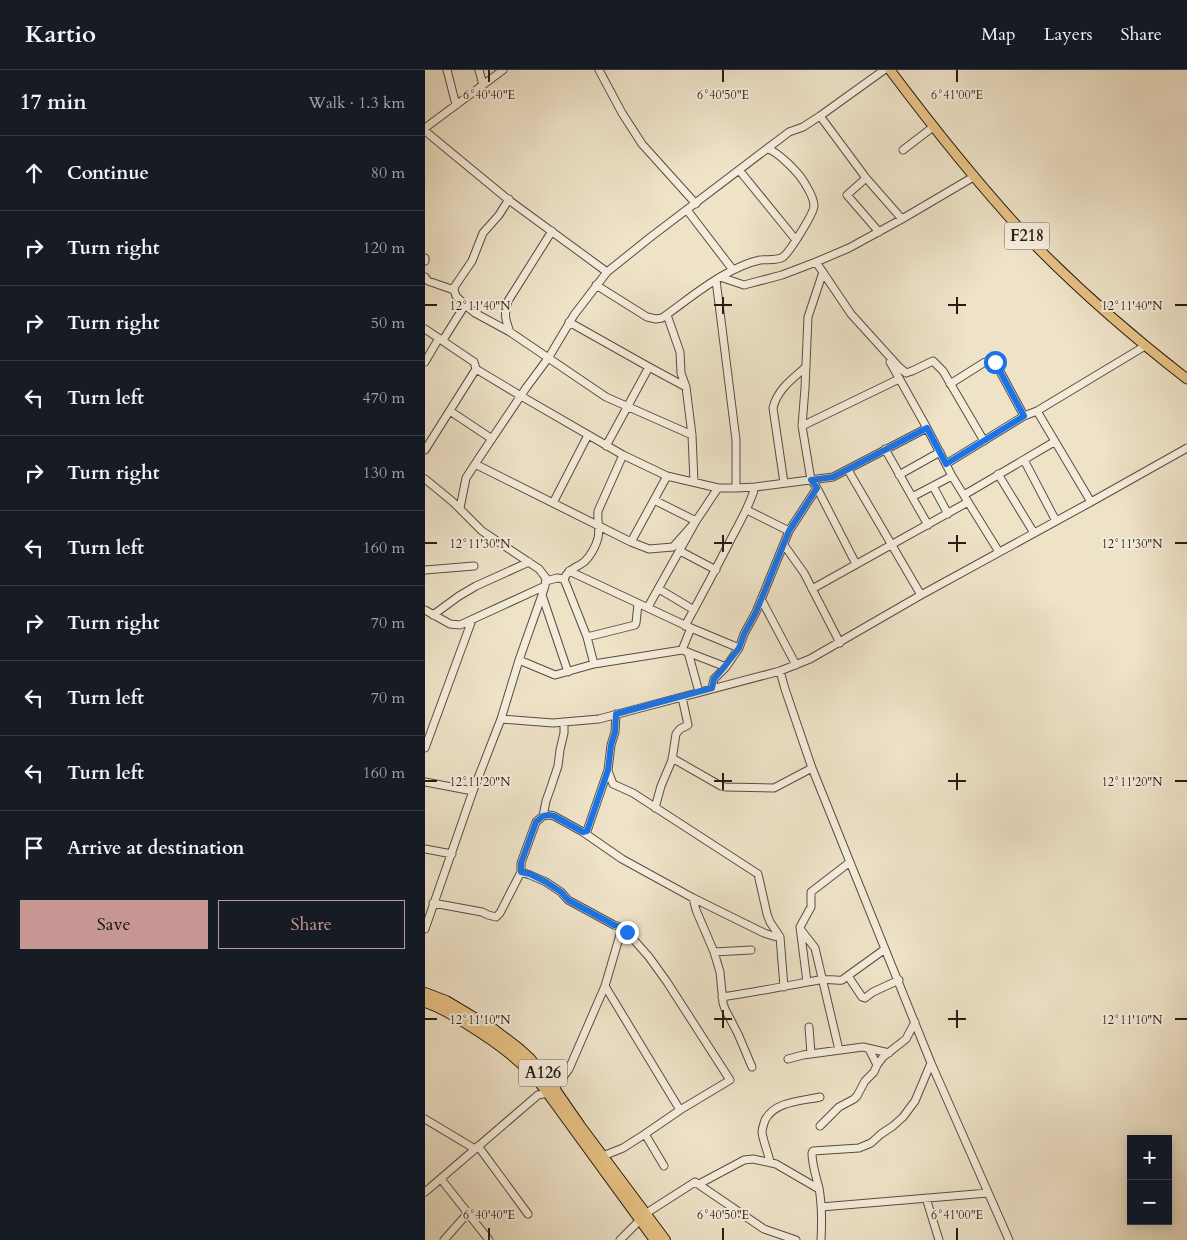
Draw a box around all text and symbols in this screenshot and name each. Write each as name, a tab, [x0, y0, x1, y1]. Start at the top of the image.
text: Kartio	[25, 18, 96, 51]
text: Map	[981, 22, 1016, 47]
text: Layers	[1044, 22, 1093, 47]
text: Share	[1121, 22, 1162, 47]
text: 6°40'40"E	[463, 87, 515, 103]
text: 6°40'50"E	[697, 87, 749, 103]
text: 6°41'00"E	[931, 87, 983, 103]
text: 17 min	[20, 88, 87, 117]
text: Walk · 1.3 km	[308, 92, 405, 114]
icon: ahead	[20, 159, 48, 187]
text: Continue	[67, 160, 149, 186]
text: 80 m	[371, 162, 405, 184]
road number: F218	[1005, 223, 1049, 250]
icon: right	[20, 234, 48, 262]
text: Turn right	[67, 235, 159, 261]
text: 120 m	[363, 237, 405, 259]
text: 12°11'40"N	[450, 298, 511, 314]
text: 12°11'40"N	[1102, 298, 1163, 314]
icon: right	[20, 309, 48, 337]
text: Turn right	[67, 310, 159, 336]
text: 50 m	[371, 312, 405, 334]
route start	[984, 351, 1007, 374]
icon: left	[20, 384, 48, 412]
text: Turn left	[67, 385, 144, 411]
text: 470 m	[363, 387, 405, 409]
icon: right	[20, 459, 48, 487]
text: Turn right	[67, 460, 159, 486]
text: 130 m	[363, 462, 405, 484]
icon: left	[20, 534, 48, 562]
text: Turn left	[67, 535, 144, 561]
text: 12°11'30"N	[450, 536, 511, 552]
text: 12°11'30"N	[1102, 536, 1163, 552]
text: 160 m	[363, 537, 405, 559]
icon: right	[20, 609, 48, 637]
text: Turn right	[67, 610, 159, 636]
text: 70 m	[371, 612, 405, 634]
icon: left	[20, 684, 48, 712]
text: Turn left	[67, 685, 144, 711]
text: 70 m	[371, 687, 405, 709]
icon: left	[20, 759, 48, 787]
text: Turn left	[67, 760, 144, 786]
text: 160 m	[363, 762, 405, 784]
text: 12°11'20"N	[450, 774, 511, 790]
text: 12°11'20"N	[1102, 774, 1163, 790]
icon: arrive	[20, 834, 48, 862]
text: Arrive at destination	[67, 835, 244, 861]
button: Save	[20, 900, 208, 949]
button: Share	[218, 900, 405, 949]
route end	[616, 921, 639, 944]
text: 12°11'10"N	[450, 1012, 511, 1028]
text: 12°11'10"N	[1102, 1012, 1163, 1028]
road number: A126	[519, 1060, 567, 1086]
map controls	[1127, 1135, 1172, 1225]
button: +	[1127, 1135, 1172, 1180]
button: −	[1127, 1180, 1172, 1225]
text: 6°40'40"E	[463, 1207, 515, 1223]
text: 6°40'50"E	[697, 1207, 749, 1223]
text: 6°41'00"E	[931, 1207, 983, 1223]

